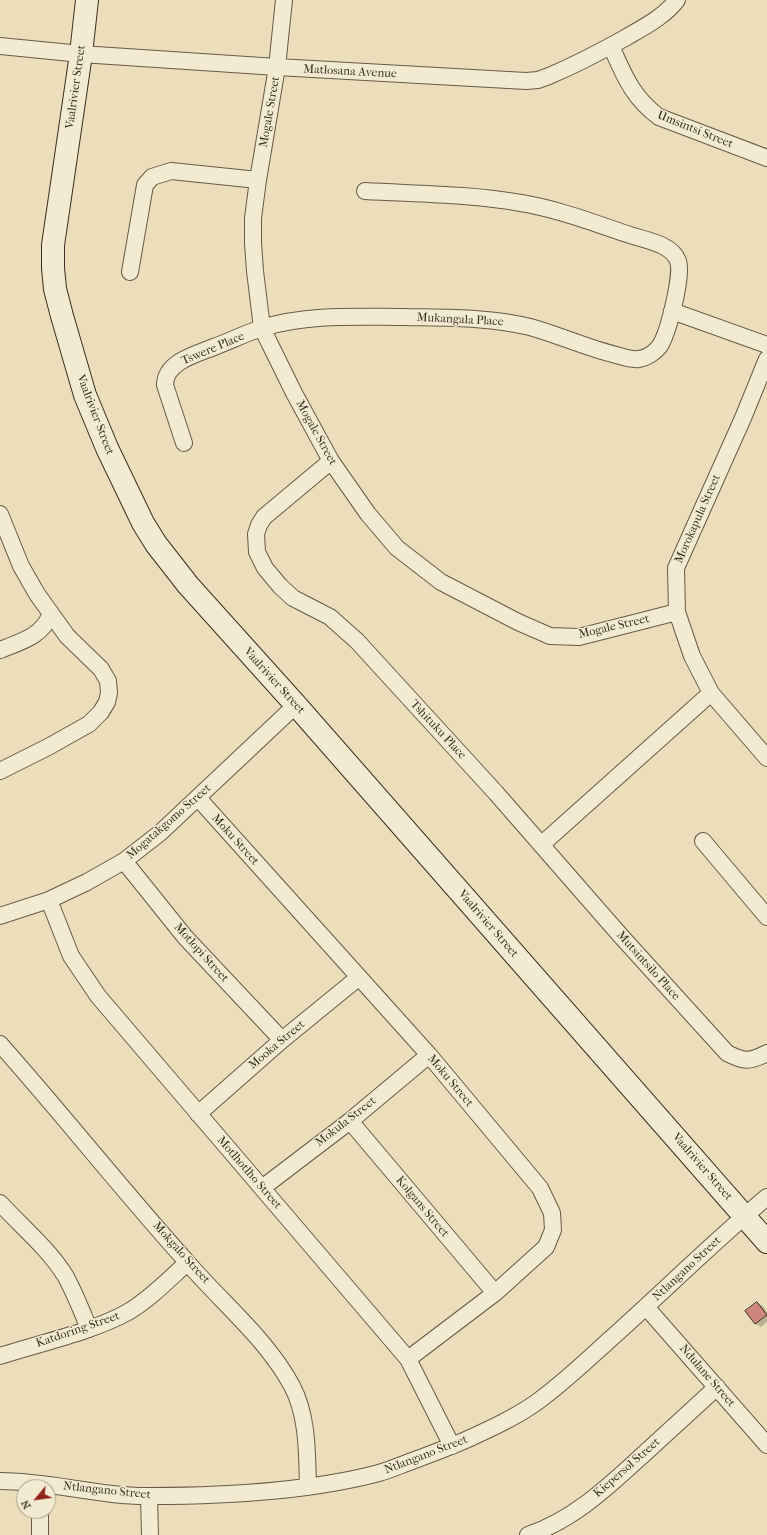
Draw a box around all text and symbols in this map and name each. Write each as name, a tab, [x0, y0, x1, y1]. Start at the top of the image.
street label: Vaalrivier Street	[63, 44, 89, 130]
street label: Matlosana Avenue	[303, 62, 397, 82]
street label: Mogale Street	[257, 75, 283, 149]
street label: Umsintsi Street	[655, 108, 735, 152]
street label: Mukangala Place	[416, 311, 504, 329]
street label: Tswere Place	[179, 329, 247, 369]
street label: Vaalrivier Street	[73, 373, 117, 457]
street label: Mogale Street	[292, 398, 340, 468]
street label: Morokapula Street	[672, 472, 724, 566]
street label: Mogale Street	[577, 612, 651, 642]
street label: Vaalrivier Street	[240, 645, 308, 717]
street label: Tshituku Place	[407, 697, 469, 763]
street label: Mogatakgomo Street	[124, 781, 214, 863]
street label: Moku Street	[208, 811, 262, 869]
street label: Vaalrivier Street	[455, 887, 521, 961]
street label: Motlopi Street	[171, 920, 231, 986]
street label: Mutsintsilo Place	[613, 928, 683, 1004]
street label: Mooka Street	[246, 1017, 308, 1073]
street label: Moku Street	[424, 1052, 476, 1110]
street label: Mokula Street	[313, 1094, 379, 1150]
street label: Vaalrivier Street	[669, 1130, 735, 1204]
street label: Motlhotlho Street	[213, 1134, 285, 1212]
street label: Kolgans Street	[392, 1174, 452, 1240]
street label: Mokgalo Street	[149, 1219, 213, 1287]
street label: Ntlangano Street	[650, 1234, 724, 1304]
street label: Katdoring Street	[34, 1309, 122, 1351]
street label: Ndulane Street	[676, 1342, 738, 1410]
street label: Ntlangano Street	[382, 1432, 470, 1478]
street label: Kiepersol Street	[591, 1435, 663, 1501]
north arrow	[16, 1479, 56, 1519]
street label: Ntlangano Street	[62, 1479, 152, 1503]
text: N	[18, 1498, 34, 1511]

